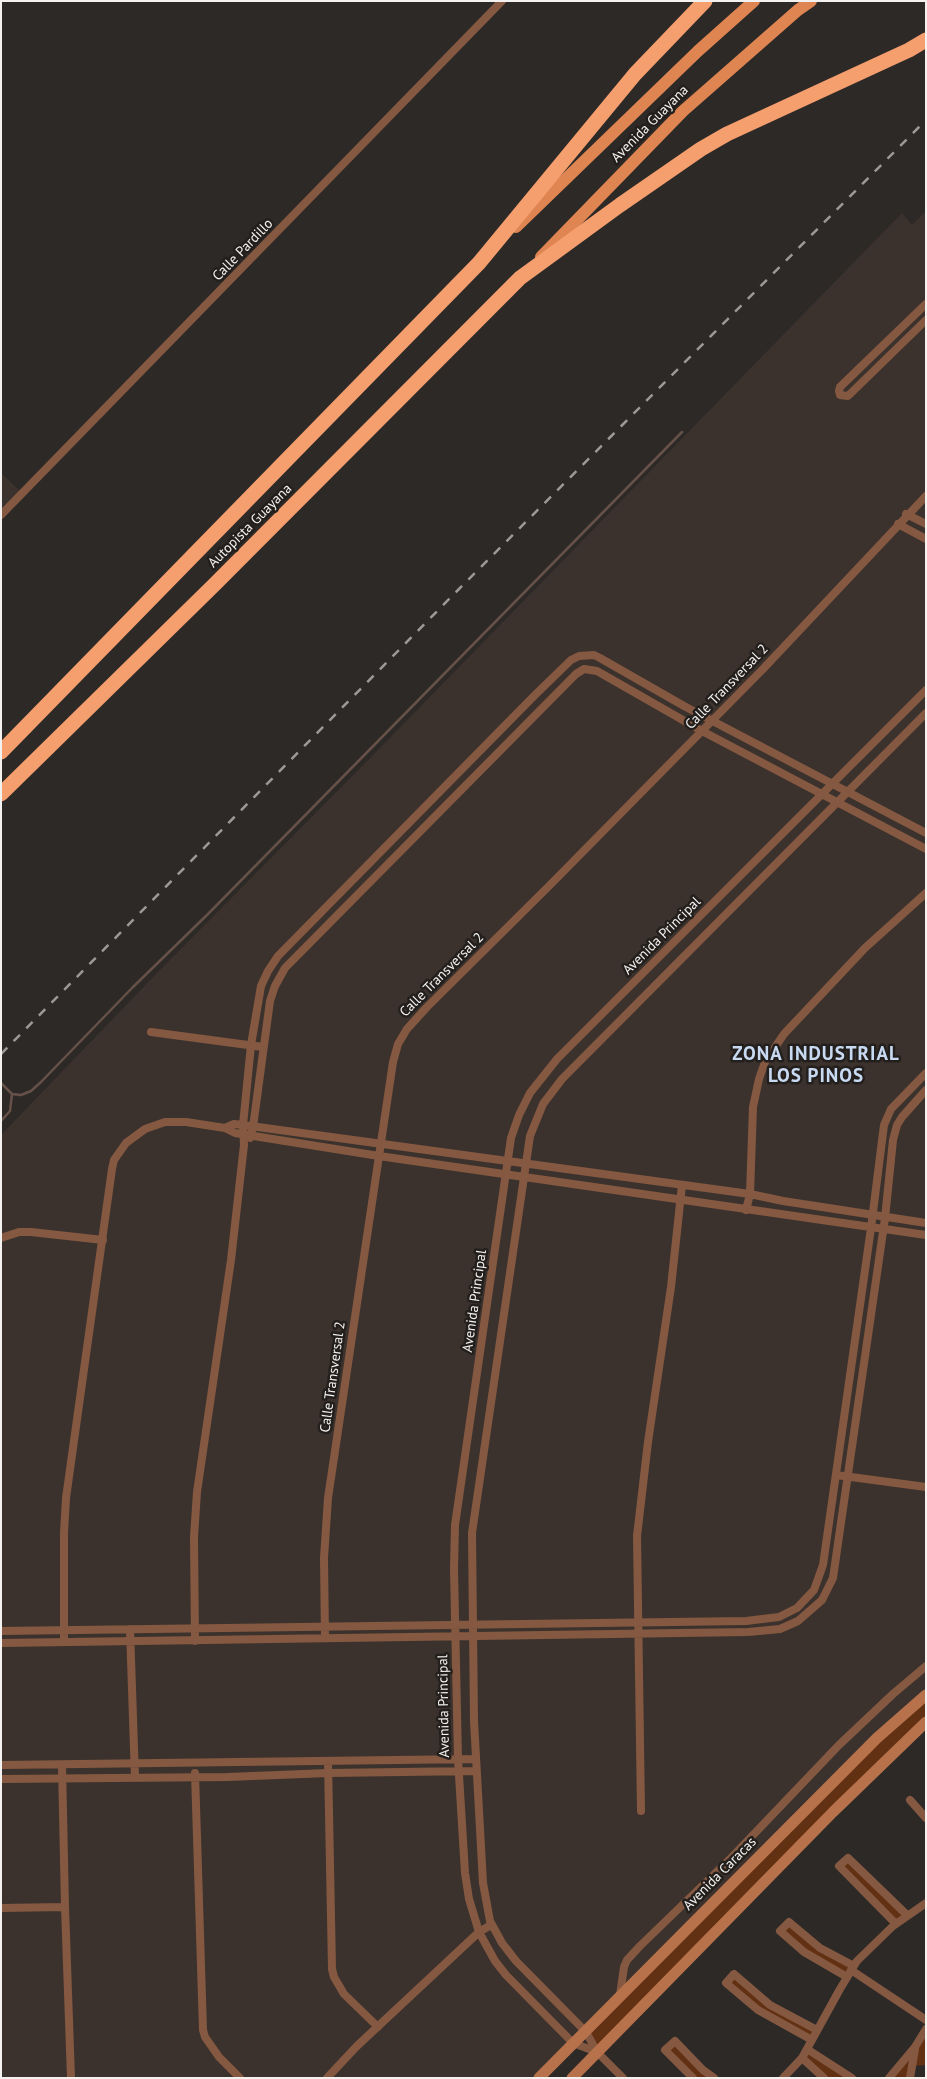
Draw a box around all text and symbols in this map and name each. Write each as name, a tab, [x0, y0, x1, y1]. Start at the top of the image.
street label: Avenida Guayana	[608, 82, 692, 166]
street label: Calle Pardillo	[209, 215, 277, 285]
street label: Autopista Guayana	[205, 481, 295, 571]
street label: Calle Transversal 2	[682, 641, 772, 733]
street label: Avenida Principal	[620, 894, 704, 978]
street label: Calle Transversal 2	[396, 929, 488, 1021]
district label: ZONA INDUSTRIAL LOS PINOS	[730, 1044, 902, 1088]
street label: Avenida Principal	[459, 1249, 491, 1353]
street label: Calle Transversal 2	[317, 1320, 349, 1434]
street label: Avenida Principal	[435, 1654, 453, 1758]
street label: Avenida Caracas	[680, 1834, 760, 1914]

